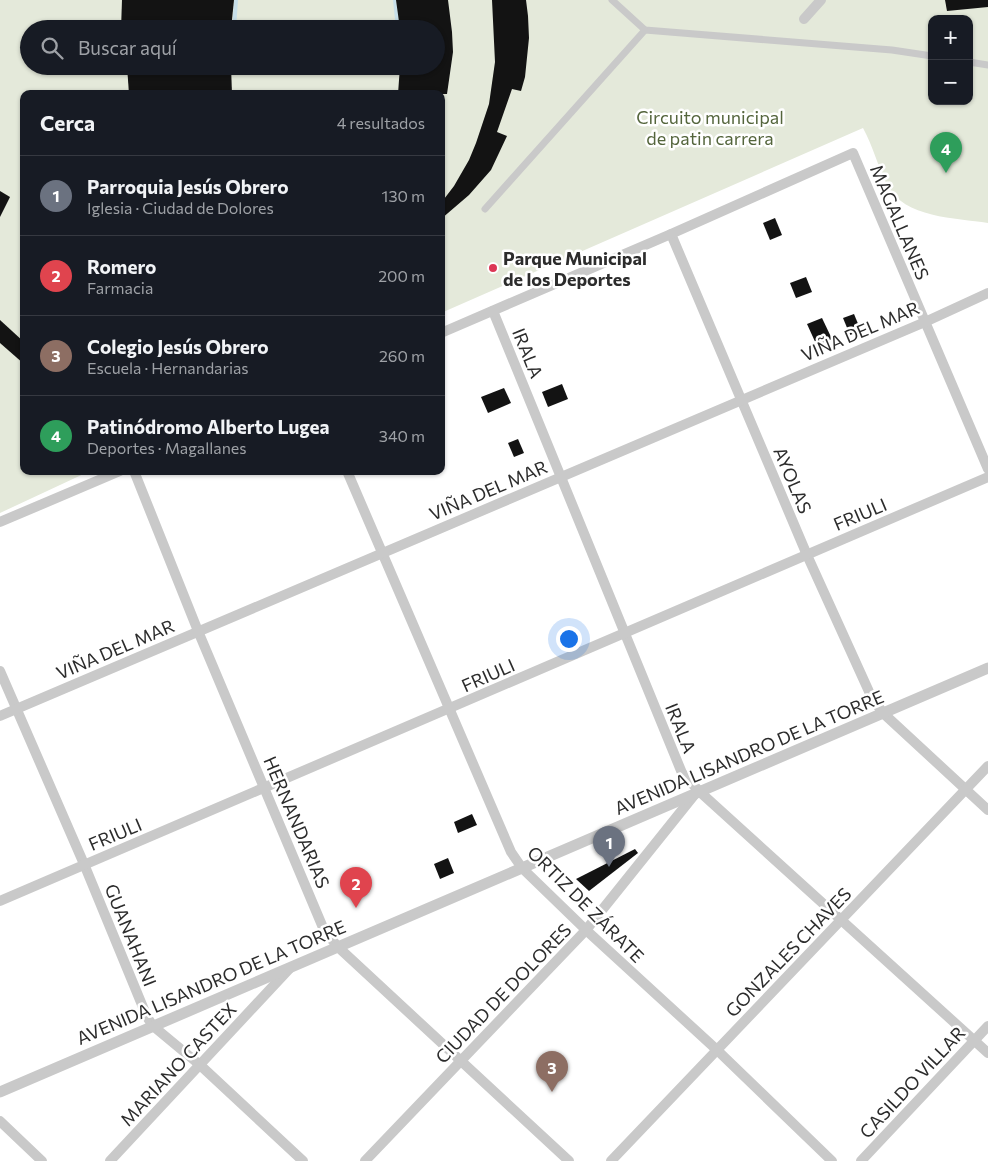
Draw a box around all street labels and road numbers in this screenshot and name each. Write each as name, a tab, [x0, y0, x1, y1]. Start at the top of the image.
street label: MAGALLANES	[866, 161, 934, 283]
street label: VIÑA DEL MAR	[798, 296, 922, 366]
street label: IRALA	[508, 325, 548, 381]
street label: AYOLAS	[769, 444, 817, 516]
street label: VIÑA DEL MAR	[426, 455, 550, 525]
street label: FRIULI	[830, 493, 890, 535]
street label: VIÑA DEL MAR	[53, 614, 177, 684]
street label: FRIULI	[458, 654, 518, 696]
street label: AVENIDA LISANDRO DE LA TORRE	[611, 685, 887, 819]
street label: IRALA	[661, 700, 701, 756]
street label: HERNANDARIAS	[259, 753, 335, 891]
street label: FRIULI	[85, 813, 145, 855]
street label: ORTIZ DE ZÁRATE	[523, 841, 649, 967]
street label: GUANAHANI	[100, 880, 162, 990]
street label: GONZALES CHAVES	[721, 883, 855, 1021]
street label: AVENIDA LISANDRO DE LA TORRE	[73, 915, 349, 1049]
street label: CIUDAD DE DOLORES	[431, 919, 575, 1067]
street label: MARIANO CASTEX	[115, 998, 241, 1130]
street label: CASILDO VILLAR	[855, 1022, 969, 1142]

